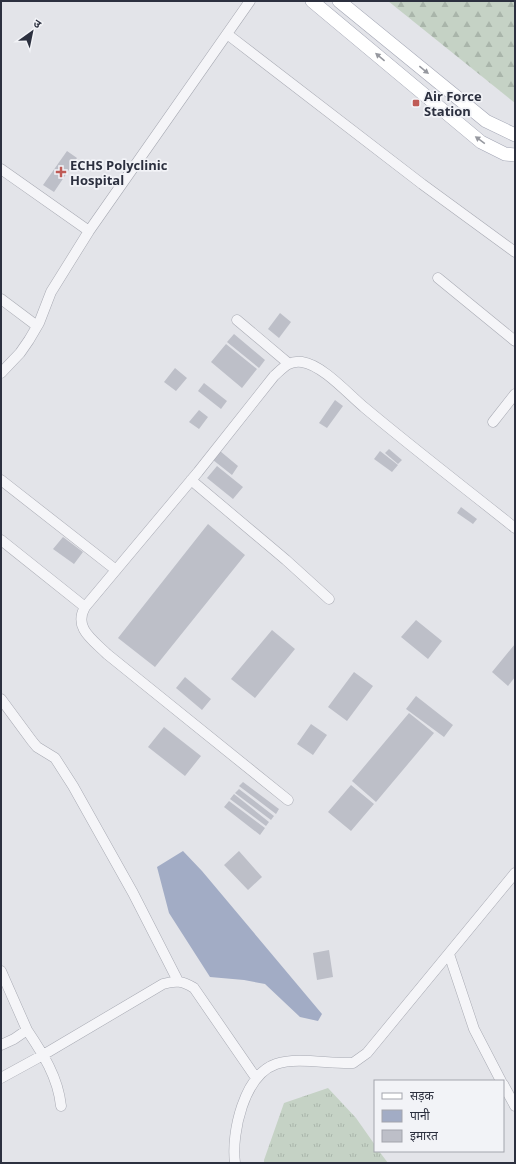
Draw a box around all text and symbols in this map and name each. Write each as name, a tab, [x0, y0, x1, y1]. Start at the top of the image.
north arrow	[12, 12, 52, 52]
text: उ	[31, 15, 45, 32]
one-way arrow	[375, 52, 385, 61]
one-way arrow	[418, 65, 429, 74]
place label: Air Force Station	[424, 87, 482, 120]
marker: Air Force Station	[411, 98, 421, 108]
one-way arrow	[474, 136, 485, 144]
place label: ECHS Polyclinic Hospital	[70, 156, 168, 189]
marker: ECHS Polyclinic Hospital	[55, 166, 67, 178]
legend	[374, 1080, 504, 1152]
text: सड़क	[410, 1087, 435, 1104]
text: पानी	[410, 1107, 431, 1124]
text: इमारत	[410, 1127, 439, 1144]

